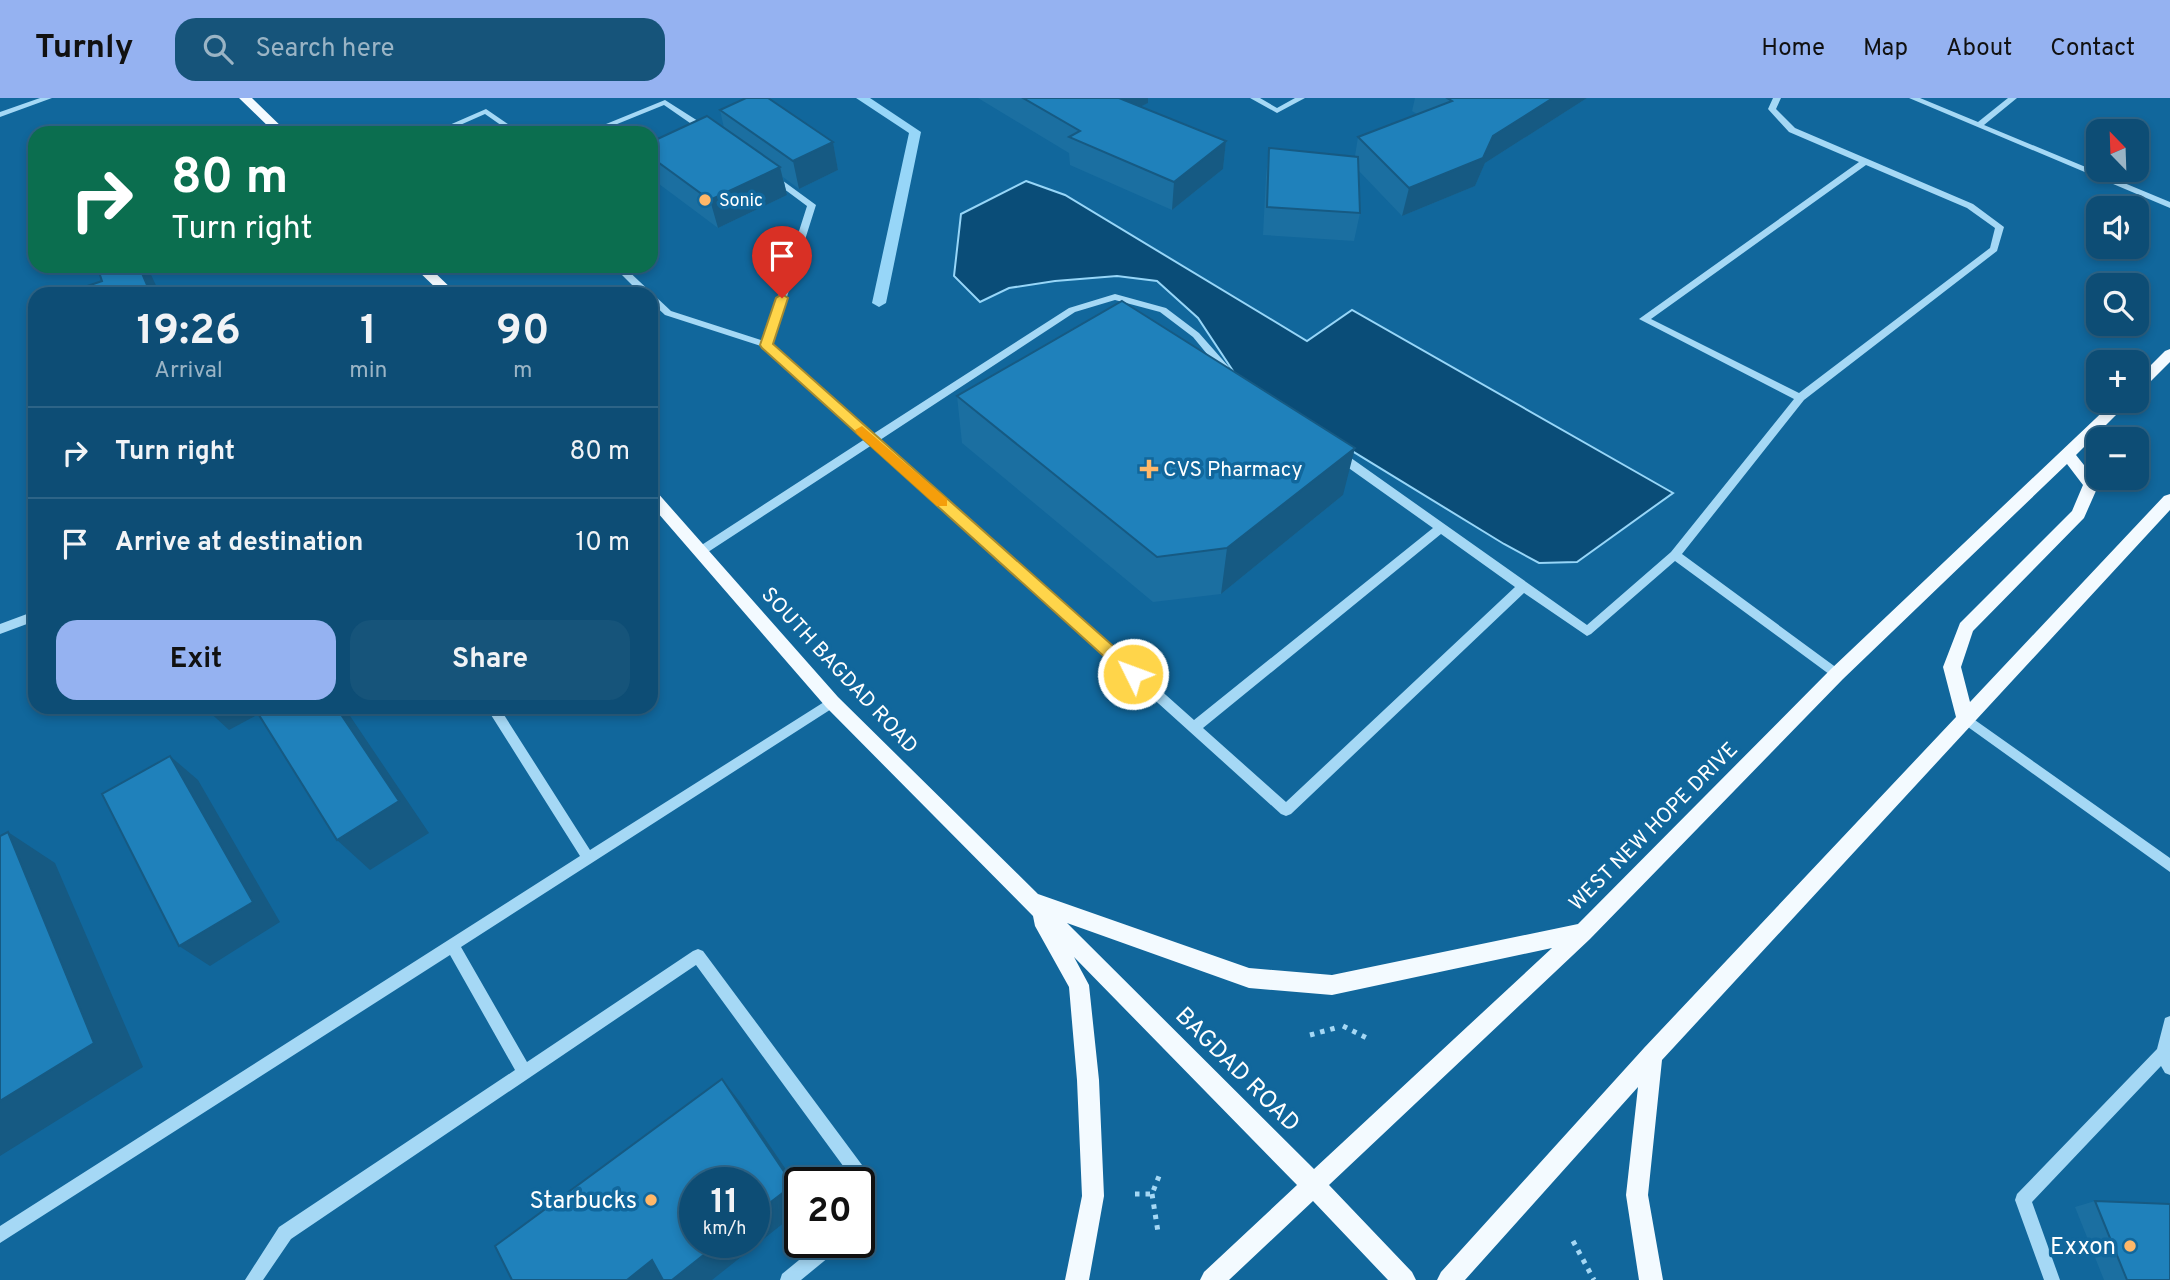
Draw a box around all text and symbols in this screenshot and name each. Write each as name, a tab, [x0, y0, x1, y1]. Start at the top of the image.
search box	[175, 18, 665, 81]
text: Turnly	[35, 28, 133, 70]
icon: search	[199, 30, 237, 68]
text: Search here	[255, 33, 394, 66]
text: Home	[1761, 34, 1825, 64]
text: Map	[1863, 34, 1908, 64]
text: About	[1946, 34, 2012, 64]
text: Contact	[2050, 34, 2135, 64]
north arrow	[2086, 119, 2149, 182]
map controls	[2086, 119, 2149, 490]
text: 80 m	[171, 149, 288, 211]
icon: right	[56, 154, 147, 245]
place label: Sonic	[719, 190, 763, 213]
marker: Sonic	[697, 192, 713, 208]
button: sound	[2086, 196, 2149, 259]
text: Turn right	[171, 210, 313, 250]
pin	[752, 226, 812, 298]
icon: arrive	[763, 237, 801, 275]
button: search	[2086, 273, 2149, 336]
text: 19:26	[136, 306, 241, 359]
text: 1	[360, 306, 377, 359]
text: 90	[496, 306, 550, 359]
button: +	[2086, 350, 2149, 413]
text: Arrival	[154, 357, 223, 386]
text: min	[349, 357, 388, 386]
text: m	[513, 357, 532, 386]
button: −	[2086, 427, 2149, 490]
icon: right	[56, 434, 94, 472]
text: Turn right	[115, 436, 235, 469]
text: 80 m	[570, 436, 630, 469]
place label: CVS Pharmacy	[1163, 457, 1303, 484]
marker: CVS Pharmacy	[1141, 461, 1157, 477]
icon: arrive	[56, 525, 94, 563]
text: Arrive at destination	[115, 527, 363, 560]
text: 10 m	[575, 527, 630, 560]
street label: SOUTH BAGDAD ROAD	[755, 582, 923, 760]
button: Exit	[56, 620, 336, 700]
button: Share	[350, 620, 630, 700]
position arrow	[1096, 637, 1170, 711]
street label: WEST NEW HOPE DRIVE	[1564, 737, 1744, 917]
street label: BAGDAD ROAD	[1168, 1002, 1305, 1139]
speed limit sign: 20	[784, 1167, 875, 1258]
text: 11	[711, 1181, 739, 1225]
place label: Starbucks	[529, 1187, 637, 1217]
marker: Starbucks	[643, 1192, 659, 1208]
text: km/h	[703, 1218, 746, 1241]
place label: Exxon	[2050, 1233, 2116, 1263]
marker: Exxon	[2122, 1238, 2138, 1254]

